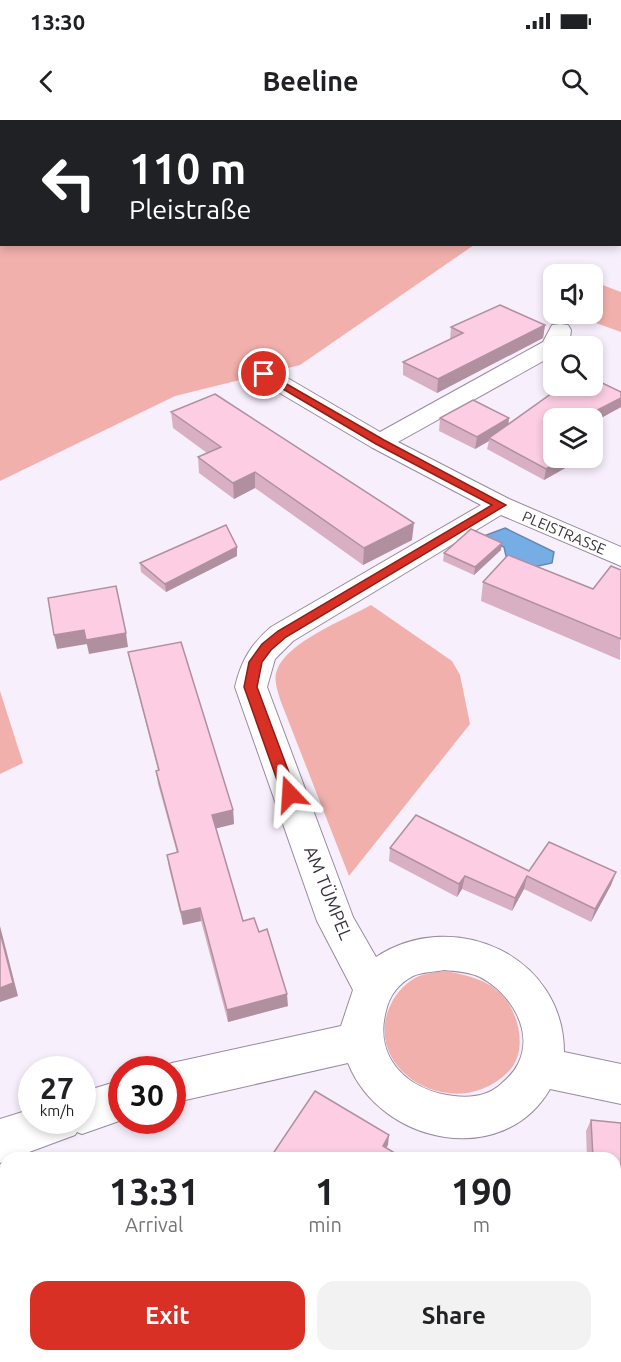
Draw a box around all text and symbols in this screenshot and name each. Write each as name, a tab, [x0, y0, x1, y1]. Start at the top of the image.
text: 13:30	[30, 9, 85, 34]
icon: back	[30, 65, 63, 98]
icon: search	[558, 65, 591, 98]
text: Beeline	[262, 66, 359, 96]
icon: left	[30, 144, 108, 222]
text: 110 m	[129, 145, 246, 192]
text: Pleistraße	[129, 194, 251, 224]
map controls	[543, 264, 603, 468]
button: sound	[543, 264, 603, 324]
button: search	[543, 336, 603, 396]
pin	[238, 348, 289, 399]
icon: arrive	[247, 357, 280, 390]
button: layers	[543, 408, 603, 468]
street label: PLEISTRASSE	[520, 507, 608, 558]
position arrow	[258, 762, 322, 826]
street label: AM TÜMPEL	[301, 843, 357, 942]
speed limit sign: 30	[108, 1056, 186, 1134]
text: 27	[40, 1071, 74, 1105]
text: km/h	[40, 1102, 74, 1119]
text: 13:31	[109, 1171, 199, 1212]
text: 1	[315, 1171, 335, 1212]
text: 190	[451, 1171, 512, 1212]
text: Arrival	[125, 1213, 183, 1236]
text: min	[308, 1213, 342, 1236]
text: m	[473, 1213, 490, 1236]
button: Exit	[30, 1281, 305, 1350]
button: Share	[317, 1281, 591, 1350]

